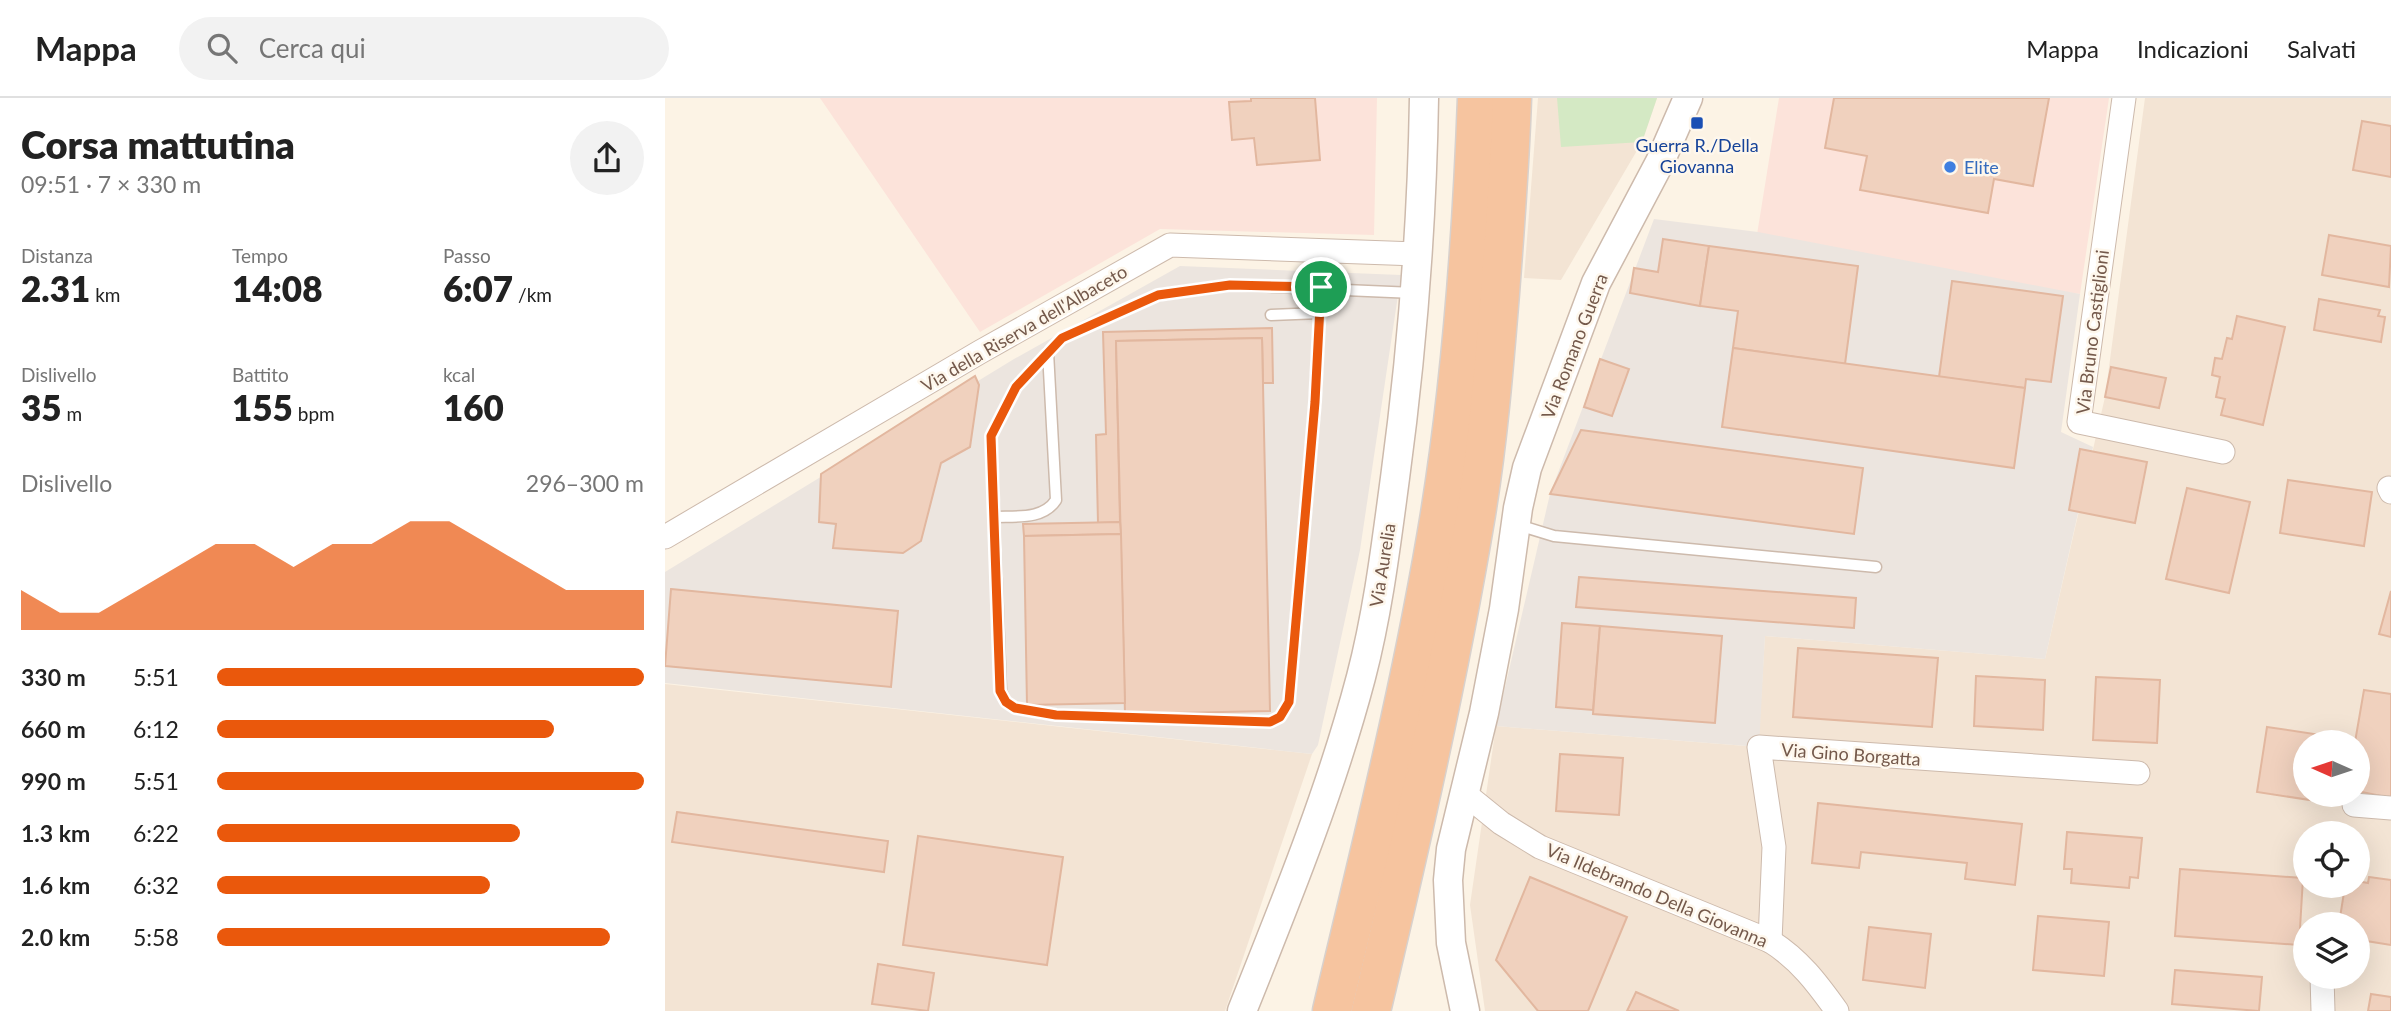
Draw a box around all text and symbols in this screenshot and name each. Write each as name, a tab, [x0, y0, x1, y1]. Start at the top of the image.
search box	[179, 17, 669, 80]
text: Mappa	[35, 28, 137, 68]
icon: search	[203, 29, 241, 67]
text: Cerca qui	[259, 32, 366, 64]
text: Mappa	[2026, 34, 2099, 63]
text: Indicazioni	[2137, 34, 2249, 63]
text: Salvati	[2287, 34, 2356, 63]
marker: Guerra R./Della Giovanna	[1689, 115, 1705, 131]
text: Corsa mattutina	[21, 121, 295, 167]
button: share	[570, 121, 644, 195]
place label: Guerra R./Della Giovanna	[1635, 134, 1759, 177]
place label: Elite	[1964, 156, 1999, 178]
marker: Elite	[1942, 159, 1958, 175]
text: 09:51 · 7 × 330 m	[21, 170, 201, 198]
text: Distanza	[21, 244, 93, 267]
text: Tempo	[232, 244, 288, 267]
text: Passo	[443, 244, 491, 267]
street label: Via Bruno Castiglioni	[2071, 249, 2113, 415]
pin	[1291, 257, 1351, 317]
street label: Via della Riserva dell'Albaceto	[917, 260, 1131, 396]
text: 2.31	[21, 267, 90, 309]
text: 14:08	[232, 267, 322, 309]
text: 6:07	[443, 267, 513, 309]
icon: arrive	[1302, 268, 1340, 306]
street label: Via Romano Guerra	[1536, 270, 1612, 422]
text: km	[90, 283, 120, 306]
text: /km	[513, 283, 552, 306]
text: Dislivello	[21, 363, 96, 386]
text: Battito	[232, 363, 289, 386]
text: kcal	[443, 363, 475, 386]
text: 35	[21, 386, 62, 428]
text: 155	[232, 386, 293, 428]
text: 160	[443, 386, 504, 428]
text: m	[62, 402, 82, 425]
text: bpm	[293, 402, 335, 425]
text: Dislivello	[21, 469, 112, 497]
text: 296–300 m	[526, 469, 644, 497]
street label: Via Aurelia	[1365, 521, 1399, 609]
text: 330 m	[21, 663, 86, 691]
text: 5:51	[133, 663, 179, 691]
text: 660 m	[21, 715, 86, 743]
text: 6:12	[133, 715, 179, 743]
north arrow	[2293, 730, 2369, 807]
map controls	[2293, 730, 2370, 989]
street label: Via Gino Borgatta	[1780, 738, 1922, 770]
text: 990 m	[21, 767, 86, 795]
text: 5:51	[133, 767, 179, 795]
text: 1.3 km	[21, 819, 90, 847]
text: 6:22	[133, 819, 179, 847]
button: locate	[2293, 821, 2370, 898]
street label: Via Ildebrando Della Giovanna	[1543, 838, 1771, 952]
text: 1.6 km	[21, 871, 90, 899]
text: 6:32	[133, 871, 179, 899]
button: layers	[2293, 912, 2370, 989]
text: 2.0 km	[21, 923, 90, 951]
text: 5:58	[133, 923, 179, 951]

